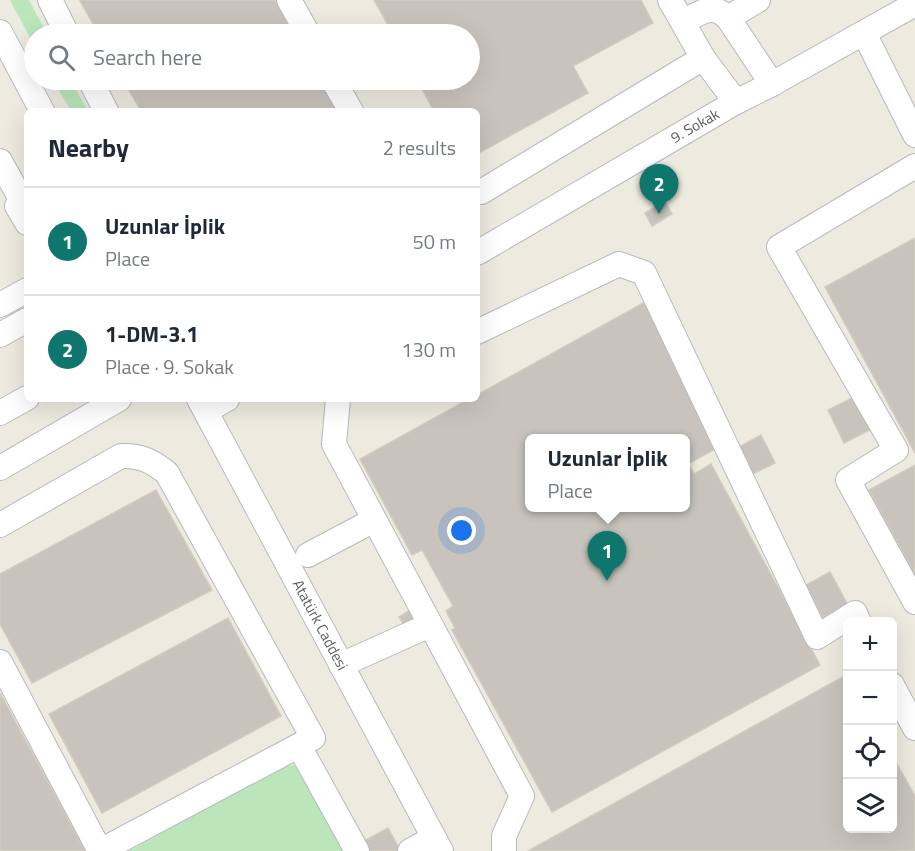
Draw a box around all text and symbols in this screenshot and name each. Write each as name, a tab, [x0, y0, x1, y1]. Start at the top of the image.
search box	[24, 24, 480, 90]
text: Search here	[93, 40, 202, 74]
icon: search	[45, 41, 78, 74]
street label: 9. Sokak	[666, 102, 723, 149]
text: Nearby	[48, 128, 129, 167]
text: 2 results	[383, 132, 456, 163]
pin: 2	[640, 164, 678, 214]
text: Uzunlar İplik	[105, 209, 225, 243]
text: 1	[62, 226, 73, 257]
text: 50 m	[412, 226, 456, 257]
text: Place	[105, 243, 150, 274]
text: 1-DM-3.1	[105, 317, 198, 351]
text: 2	[62, 334, 73, 365]
text: 130 m	[401, 334, 456, 365]
text: Place · 9. Sokak	[105, 351, 234, 382]
popup	[525, 434, 690, 512]
text: Uzunlar İplik	[547, 441, 668, 475]
text: Place	[547, 475, 593, 506]
your location	[447, 516, 476, 545]
pin: 1	[588, 532, 626, 581]
street label: Atatürk Caddesi	[287, 575, 354, 674]
map controls	[843, 617, 897, 833]
button: +	[843, 617, 897, 671]
button: −	[843, 671, 897, 725]
button: locate	[843, 725, 897, 779]
button: layers	[843, 779, 897, 833]

